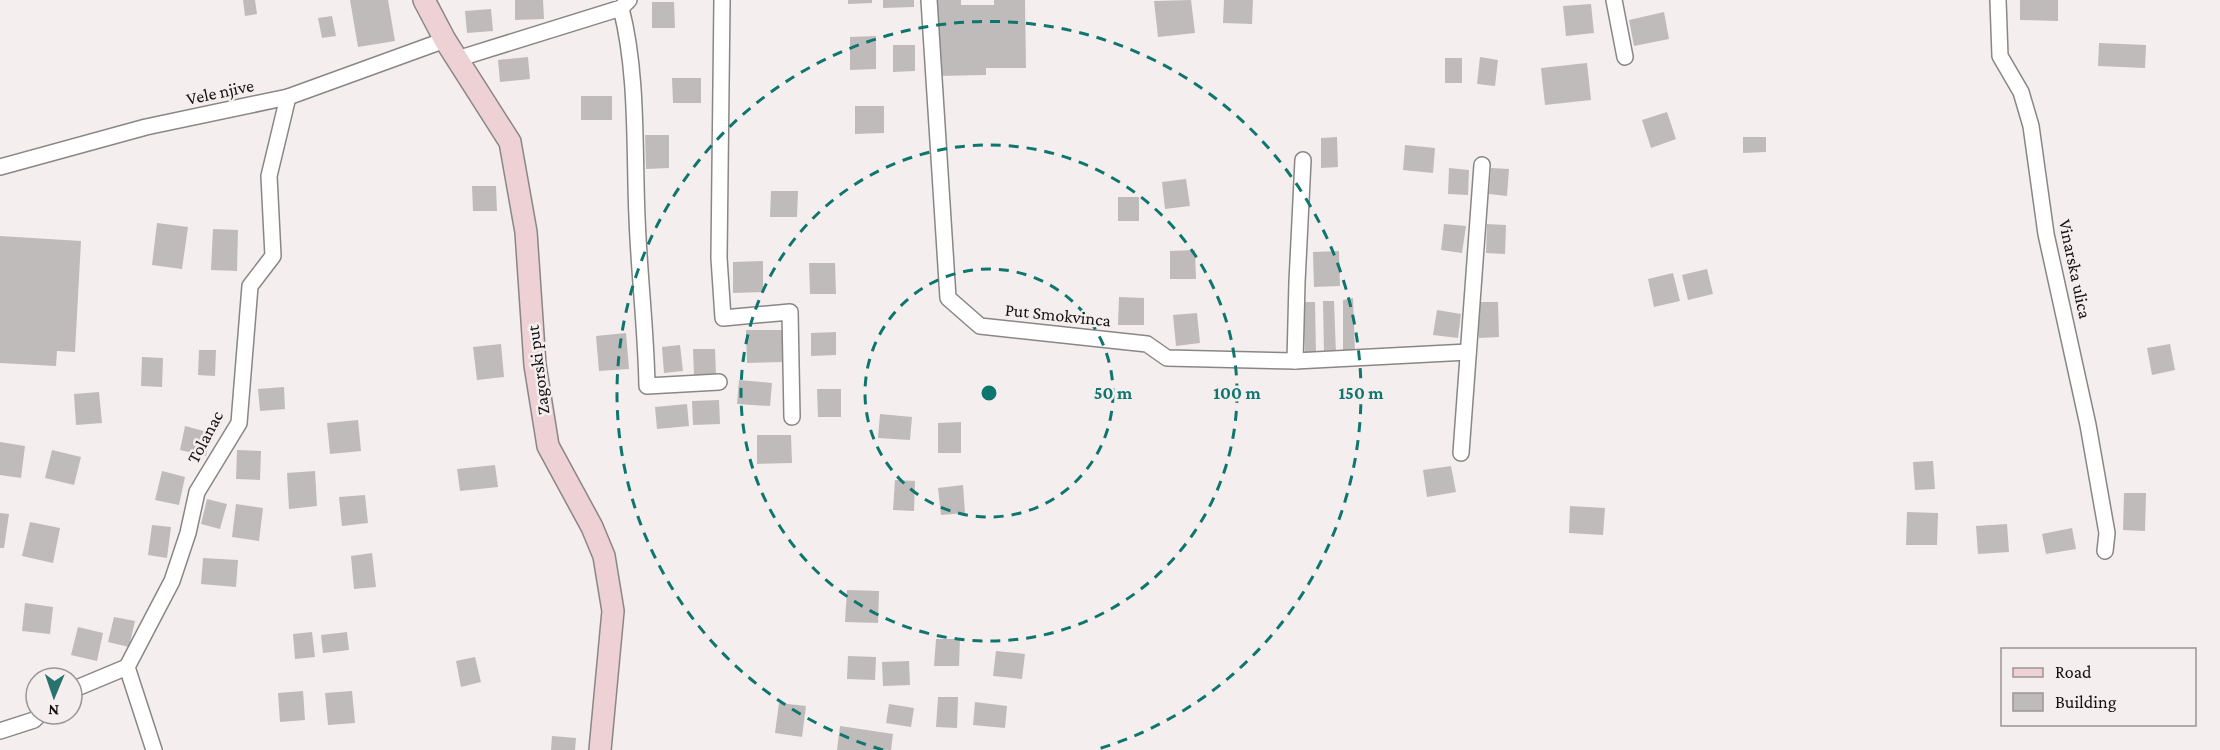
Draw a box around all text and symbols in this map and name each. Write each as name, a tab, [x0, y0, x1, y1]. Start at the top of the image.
street label: Vele njive	[185, 75, 256, 110]
street label: Vinarska ulica	[2055, 218, 2095, 320]
street label: Put Smokvinca	[1004, 299, 1112, 331]
street label: Zagorski put	[522, 323, 553, 416]
centre of rings	[979, 383, 999, 403]
text: 50 m	[1094, 383, 1133, 403]
text: 100 m	[1213, 383, 1261, 403]
text: 150 m	[1338, 383, 1384, 403]
street label: Tolanac	[183, 407, 227, 467]
legend	[2001, 648, 2196, 726]
text: Road	[2055, 662, 2092, 682]
north arrow	[24, 666, 84, 726]
text: Building	[2055, 692, 2117, 712]
text: N	[48, 702, 59, 719]

